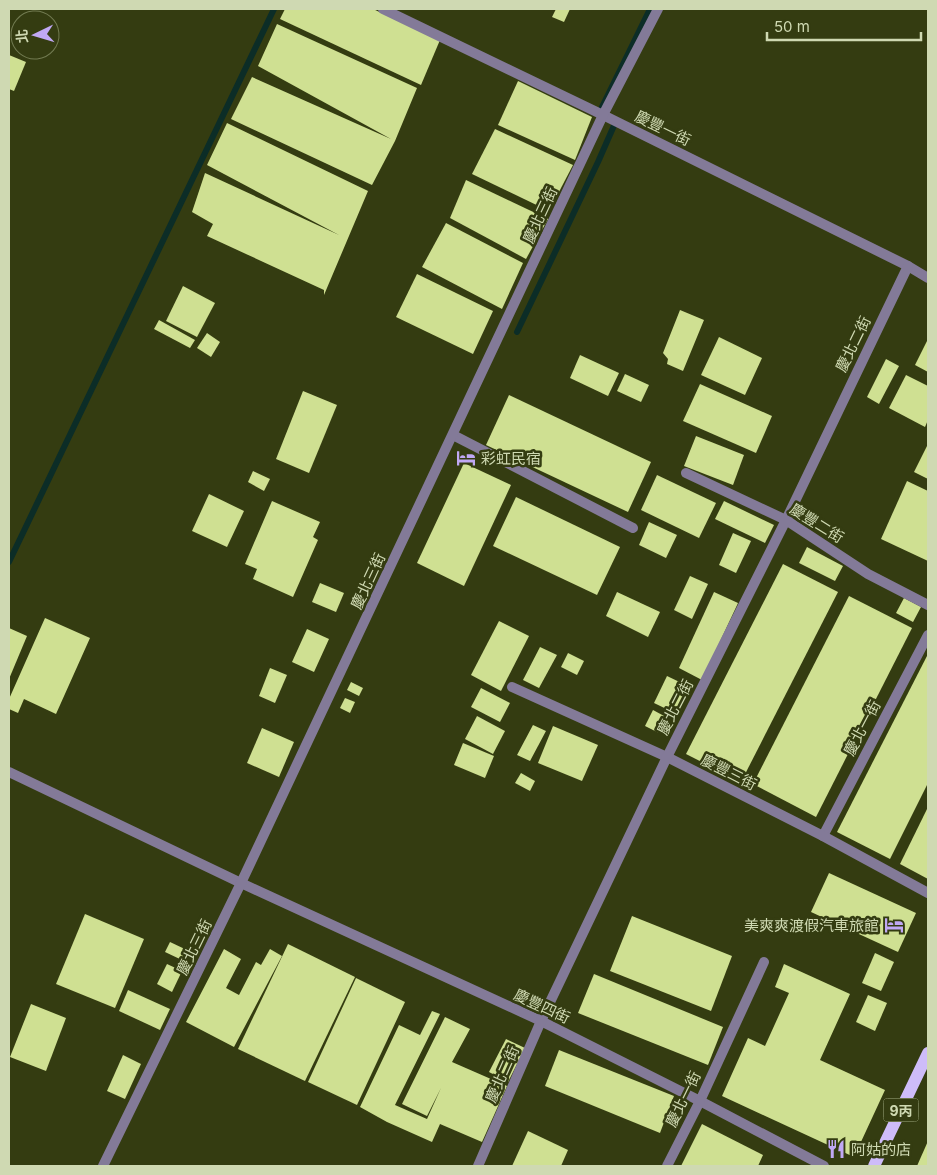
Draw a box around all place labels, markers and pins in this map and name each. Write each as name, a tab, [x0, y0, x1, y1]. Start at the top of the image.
hotel icon: 彩虹民宿	[455, 447, 477, 469]
place label: 彩虹民宿	[481, 449, 541, 468]
hotel icon: 美爽爽渡假汽車旅館	[883, 914, 905, 936]
place label: 美爽爽渡假汽車旅館	[744, 916, 879, 935]
restaurant icon: 阿姑的店	[825, 1138, 847, 1160]
place label: 阿姑的店	[851, 1140, 911, 1159]

